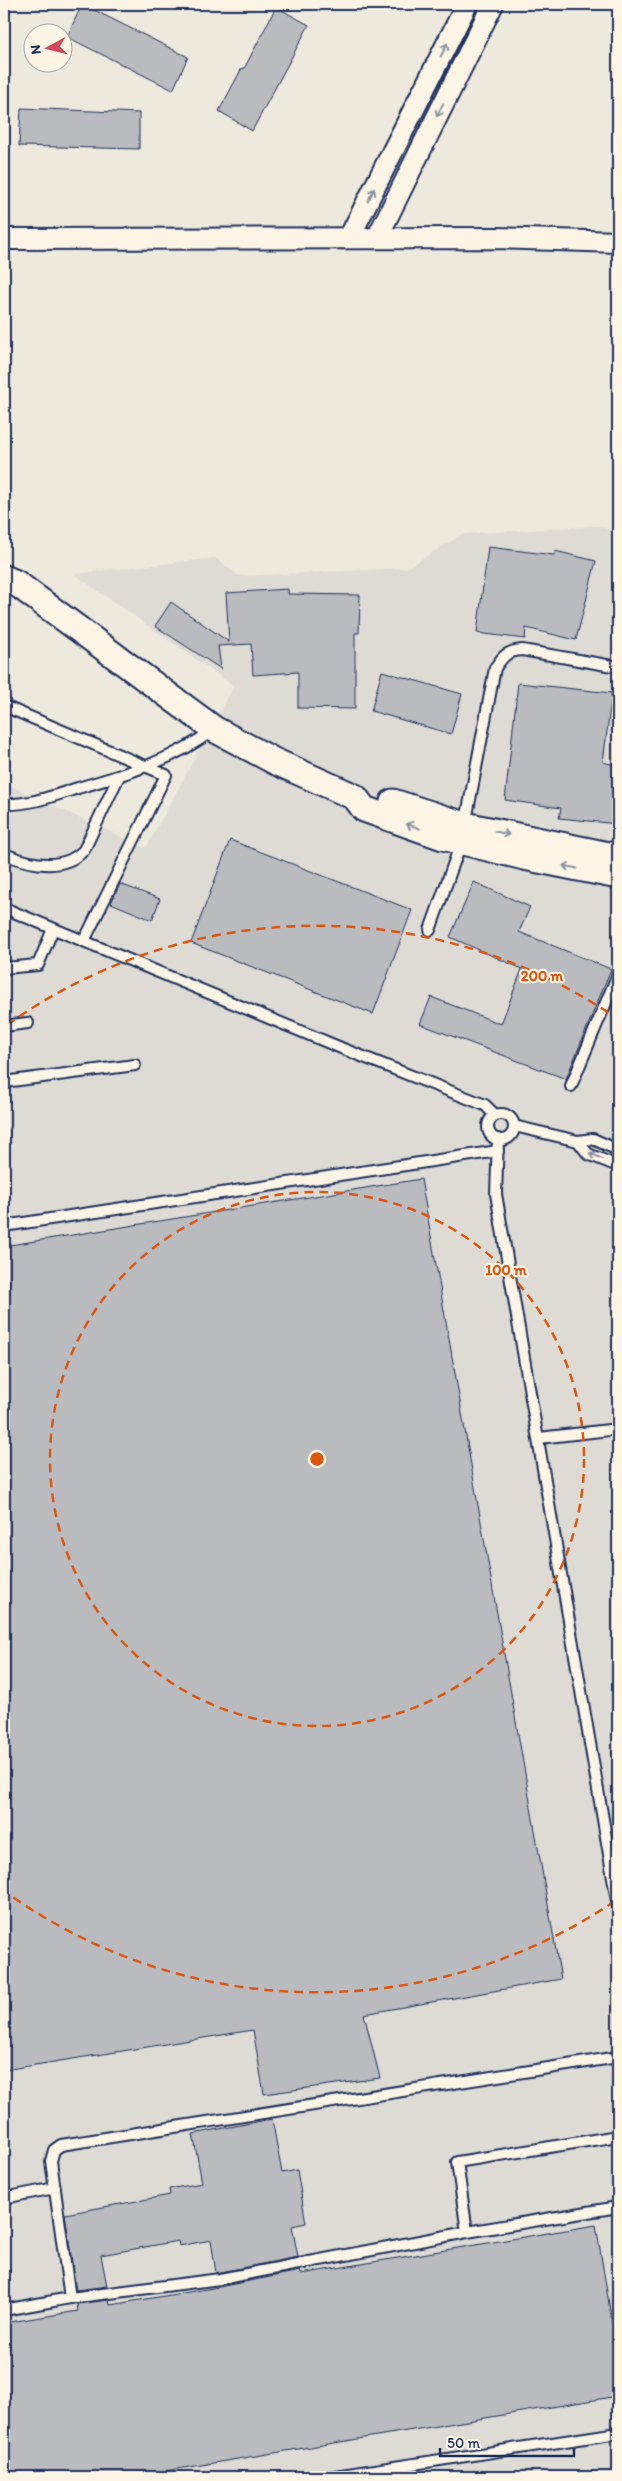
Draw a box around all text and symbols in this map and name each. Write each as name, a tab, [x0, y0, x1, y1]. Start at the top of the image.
north arrow	[22, 22, 72, 72]
one-way arrow	[439, 42, 449, 57]
text: N	[27, 44, 45, 55]
one-way arrow	[435, 102, 444, 117]
one-way arrow	[366, 187, 376, 202]
one-way arrow	[406, 821, 421, 830]
one-way arrow	[494, 829, 510, 838]
one-way arrow	[563, 861, 579, 871]
text: 200 m	[521, 967, 564, 985]
one-way arrow	[589, 1151, 604, 1161]
text: 100 m	[485, 1261, 527, 1279]
centre of rings	[308, 1450, 326, 1468]
scale bar	[440, 2426, 573, 2458]
text: 50 m	[447, 2434, 480, 2452]

